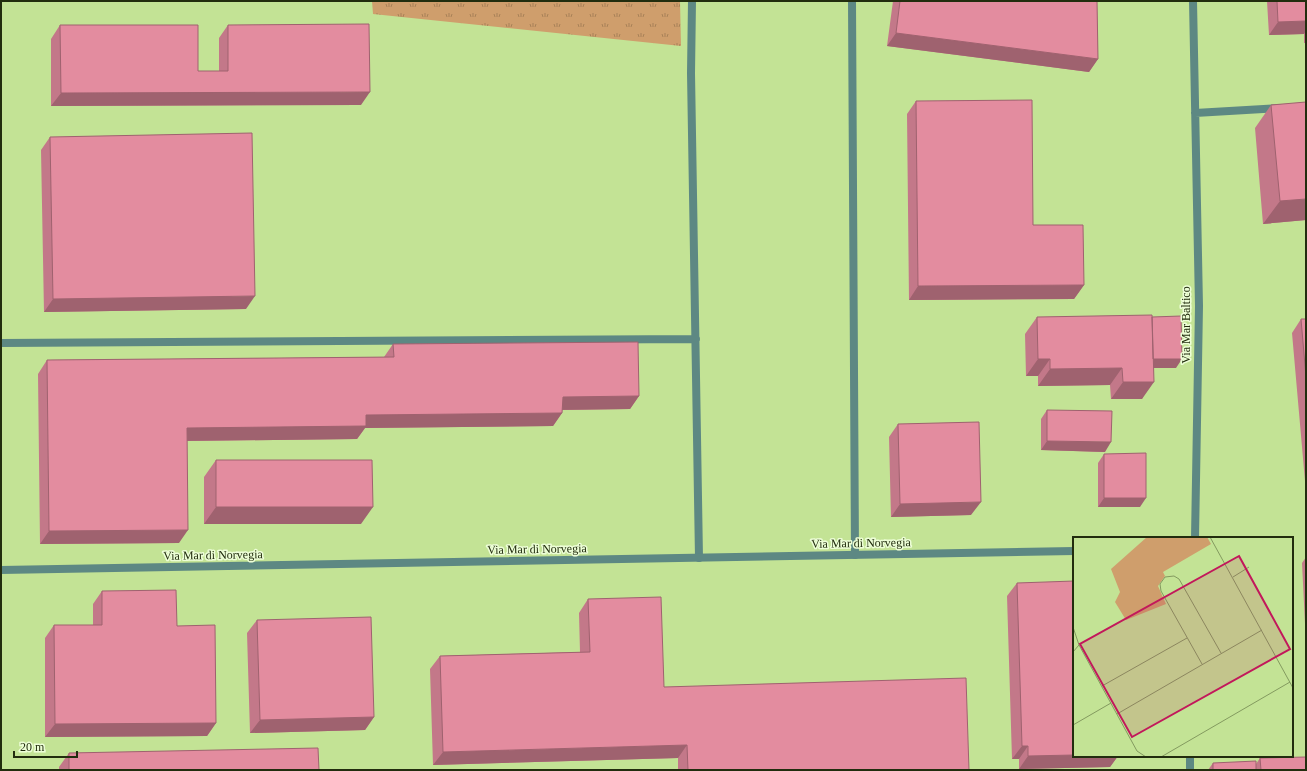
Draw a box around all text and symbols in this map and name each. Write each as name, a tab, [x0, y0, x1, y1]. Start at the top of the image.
street label: Via Mar Baltico	[1179, 286, 1193, 364]
street label: Via Mar di Norvegia	[811, 535, 912, 551]
inset map	[1073, 537, 1293, 757]
street label: Via Mar di Norvegia	[487, 541, 588, 557]
street label: Via Mar di Norvegia	[163, 547, 264, 563]
scale bar	[14, 733, 77, 759]
text: 20 m	[20, 740, 45, 754]

